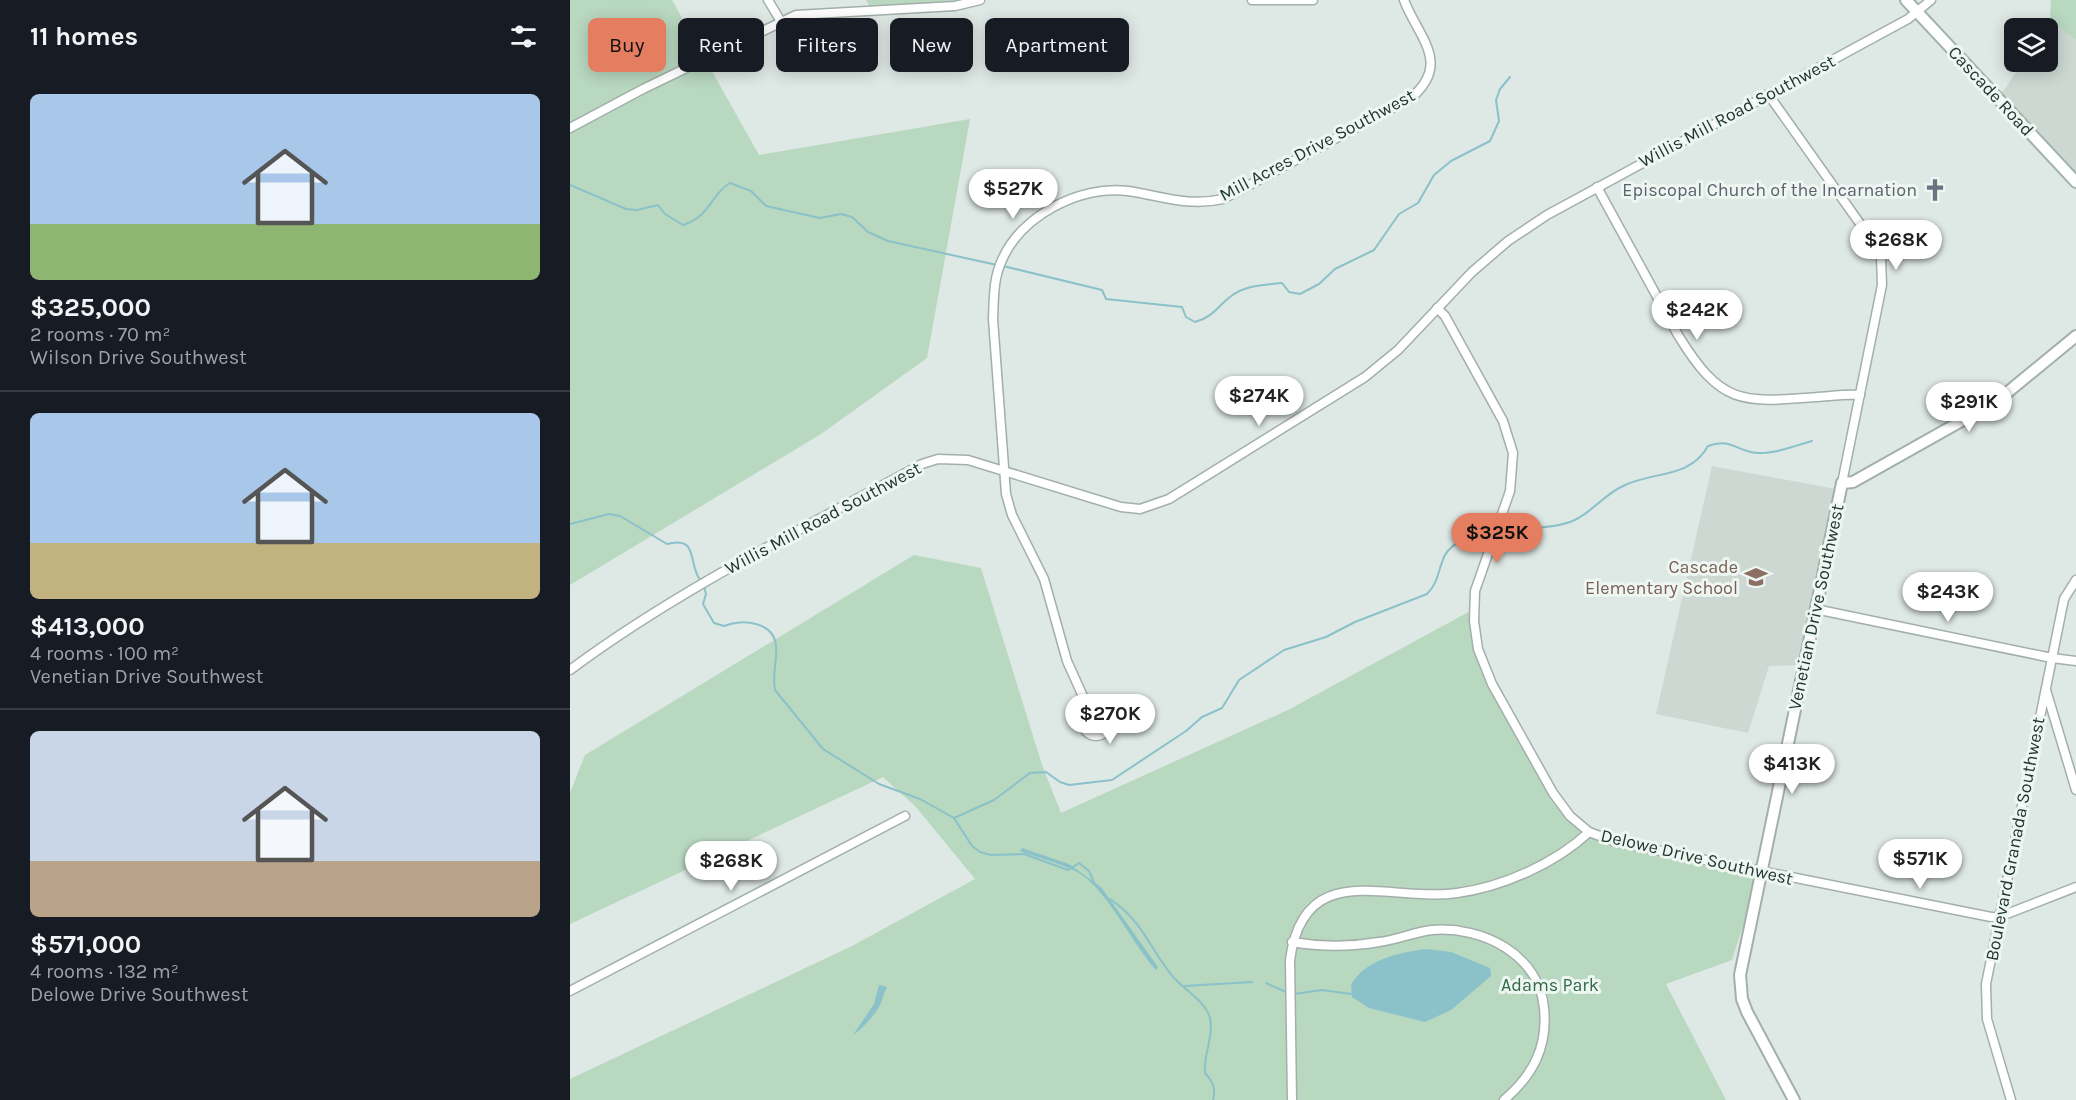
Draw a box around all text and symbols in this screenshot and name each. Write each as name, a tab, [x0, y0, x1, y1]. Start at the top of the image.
chip: Buy	[588, 18, 666, 72]
chip: Rent	[678, 18, 764, 72]
chip: Filters	[776, 18, 878, 72]
chip: New	[890, 18, 973, 72]
chip: Apartment	[985, 18, 1129, 72]
map controls	[2004, 18, 2058, 72]
button: layers	[2004, 18, 2058, 72]
icon: filters	[507, 20, 540, 53]
text: 11 homes	[30, 21, 138, 52]
street label: Cascade Road	[1944, 41, 2038, 141]
street label: Willis Mill Road Southwest	[1635, 50, 1839, 172]
street label: Mill Acres Drive Southwest	[1216, 84, 1419, 206]
icon: home	[231, 133, 339, 241]
pin: $527K	[971, 169, 1055, 220]
text: $527K	[983, 177, 1043, 200]
church icon: Episcopal Church of the Incarnation	[1922, 177, 1948, 203]
place label: Episcopal Church of the Incarnation	[1622, 179, 1917, 201]
pin: $268K	[1854, 220, 1938, 271]
text: $268K	[1864, 228, 1928, 251]
pin: $242K	[1655, 290, 1739, 341]
text: $325,000	[30, 292, 151, 323]
text: $242K	[1666, 298, 1728, 321]
text: 2 rooms · 70 m²	[30, 323, 170, 346]
text: Wilson Drive Southwest	[30, 346, 247, 369]
pin: $274K	[1217, 376, 1301, 427]
pin: $291K	[1927, 382, 2011, 433]
text: $274K	[1229, 384, 1289, 407]
text: $291K	[1940, 390, 1998, 413]
icon: home	[231, 452, 339, 560]
street label: Willis Mill Road Southwest	[721, 457, 925, 579]
street label: Venetian Drive Southwest	[1783, 502, 1849, 712]
pin: $325K	[1455, 513, 1539, 564]
text: $325K	[1465, 521, 1529, 544]
place label: Cascade Elementary School	[1585, 556, 1738, 599]
school or university icon: Cascade Elementary School	[1743, 564, 1769, 590]
pin: $243K	[1906, 572, 1990, 623]
text: $243K	[1916, 580, 1980, 603]
text: $413,000	[30, 611, 145, 642]
text: 4 rooms · 100 m²	[30, 642, 179, 665]
text: Venetian Drive Southwest	[30, 665, 264, 688]
pin: $270K	[1068, 694, 1152, 745]
text: $270K	[1079, 702, 1141, 725]
street label: Boulevard Granada Southwest	[1981, 715, 2050, 963]
pin: $413K	[1750, 744, 1834, 795]
text: $413K	[1763, 752, 1821, 775]
icon: home	[231, 770, 339, 878]
street label: Delowe Drive Southwest	[1599, 824, 1795, 890]
pin: $571K	[1878, 839, 1962, 890]
pin: $268K	[689, 841, 773, 892]
text: $571K	[1892, 847, 1948, 870]
text: $268K	[699, 849, 763, 872]
text: $571,000	[30, 929, 141, 960]
text: 4 rooms · 132 m²	[30, 960, 179, 983]
park label: Adams Park	[1501, 974, 1599, 996]
text: Delowe Drive Southwest	[30, 983, 248, 1006]

